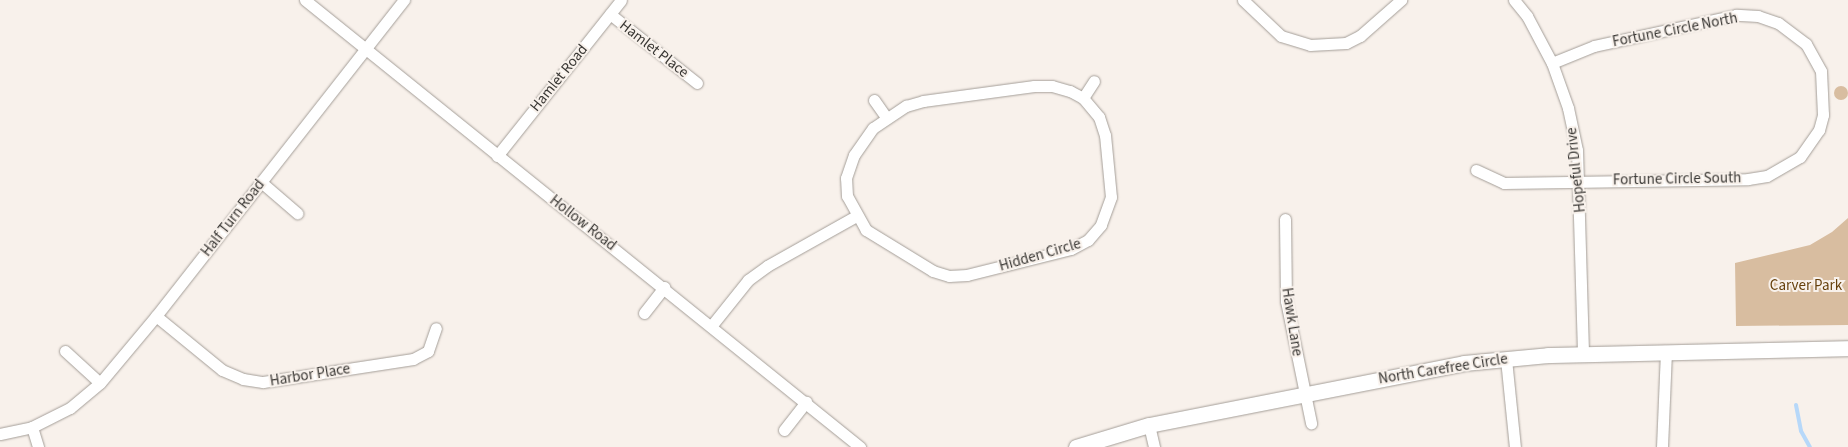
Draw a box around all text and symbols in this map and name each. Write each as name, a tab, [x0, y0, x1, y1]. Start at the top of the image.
street label: Fortune Circle North	[1611, 9, 1739, 51]
street label: Hamlet Place	[616, 16, 692, 82]
street label: Hamlet Road	[526, 41, 592, 115]
street label: Hopeful Drive	[1563, 127, 1589, 213]
street label: Fortune Circle South	[1613, 169, 1741, 189]
street label: Half Turn Road	[197, 176, 269, 260]
street label: Hollow Road	[546, 191, 620, 255]
street label: Hidden Circle	[997, 235, 1083, 275]
park label: Carver Park	[1770, 277, 1842, 295]
street label: Hawk Lane	[1278, 286, 1306, 358]
street label: North Carefree Circle	[1377, 350, 1509, 388]
street label: Harbor Place	[269, 360, 351, 390]

